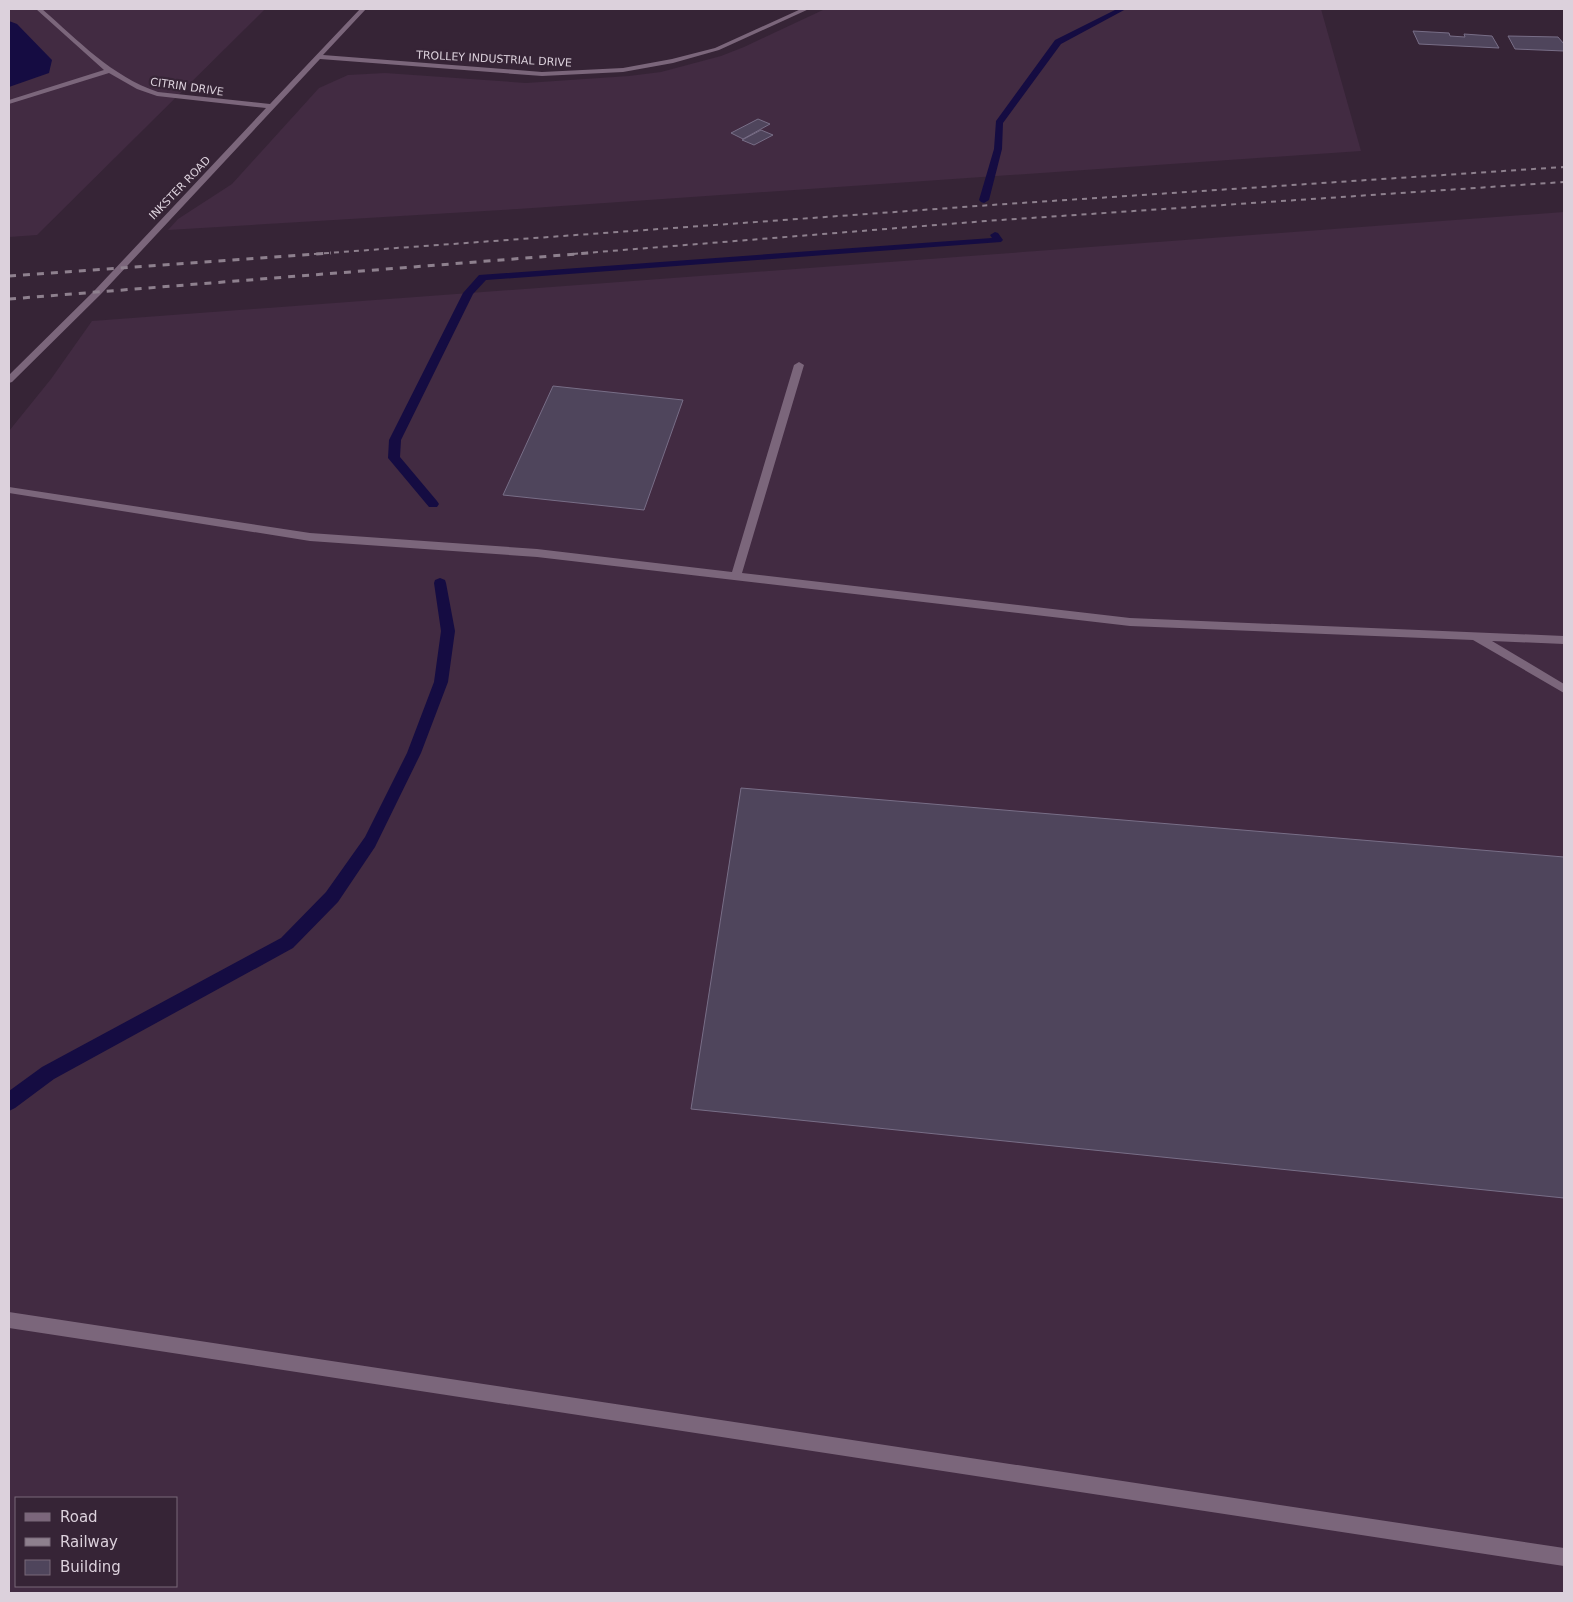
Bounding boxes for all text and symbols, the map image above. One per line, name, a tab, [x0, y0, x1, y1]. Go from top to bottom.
street label: TROLLEY INDUSTRIAL DRIVE	[415, 48, 572, 70]
street label: CITRIN DRIVE	[149, 75, 225, 99]
street label: INKSTER ROAD	[147, 154, 213, 222]
legend	[15, 1497, 178, 1587]
text: Road	[60, 1508, 98, 1526]
text: Railway	[60, 1533, 118, 1551]
text: Building	[60, 1558, 121, 1576]

